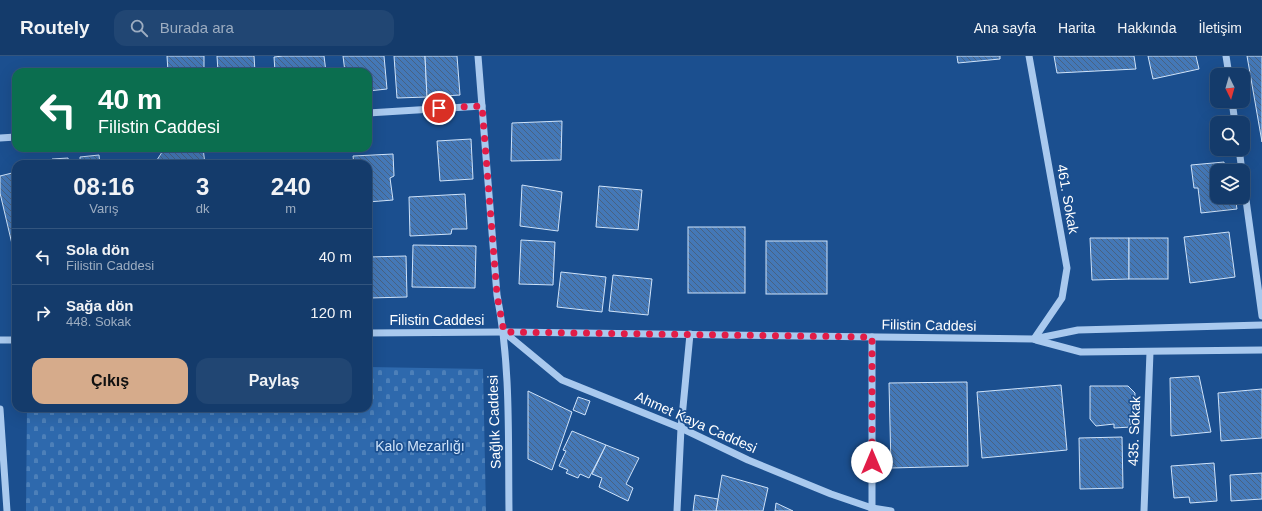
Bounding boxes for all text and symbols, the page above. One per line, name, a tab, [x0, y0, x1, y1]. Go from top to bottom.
search box	[114, 10, 394, 46]
text: Routely	[20, 17, 90, 38]
icon: search	[128, 17, 150, 39]
text: Burada ara	[160, 19, 234, 36]
text: Ana sayfa	[974, 20, 1036, 36]
text: Harita	[1058, 20, 1095, 36]
text: Hakkında	[1117, 20, 1176, 36]
text: İletişim	[1198, 20, 1242, 36]
north arrow	[1210, 68, 1250, 108]
map controls	[1210, 68, 1250, 204]
icon: left	[32, 84, 84, 136]
text: 40 m	[98, 84, 162, 115]
pin	[422, 91, 456, 125]
icon: arrive	[428, 97, 450, 119]
button: search	[1210, 116, 1250, 156]
text: Filistin Caddesi	[98, 117, 220, 137]
street label: 461. Sokak	[1054, 163, 1082, 236]
button: layers	[1210, 164, 1250, 204]
text: 08:16	[73, 173, 135, 200]
text: 3	[196, 173, 209, 200]
text: 240	[271, 173, 311, 200]
text: Varış	[89, 201, 119, 216]
text: dk	[196, 201, 210, 216]
text: m	[285, 201, 296, 216]
text: Sola dön	[66, 241, 129, 258]
icon: left	[32, 246, 54, 268]
text: 40 m	[319, 248, 352, 265]
text: Filistin Caddesi	[66, 258, 154, 273]
text: Sağa dön	[66, 297, 134, 314]
icon: right	[32, 302, 54, 324]
text: 120 m	[310, 304, 352, 321]
street label: Filistin Caddesi	[390, 312, 484, 328]
text: 448. Sokak	[66, 314, 131, 329]
street label: Filistin Caddesi	[881, 316, 977, 334]
button: Çıkış	[32, 358, 188, 404]
button: Paylaş	[196, 358, 352, 404]
street label: Sağlık Caddesi	[484, 375, 504, 469]
street label: Ahmet Kaya Caddesi	[633, 388, 759, 456]
street label: 435. Sokak	[1125, 395, 1143, 466]
park label: Kalo Mezarlığı	[375, 438, 465, 454]
position arrow	[851, 441, 893, 483]

